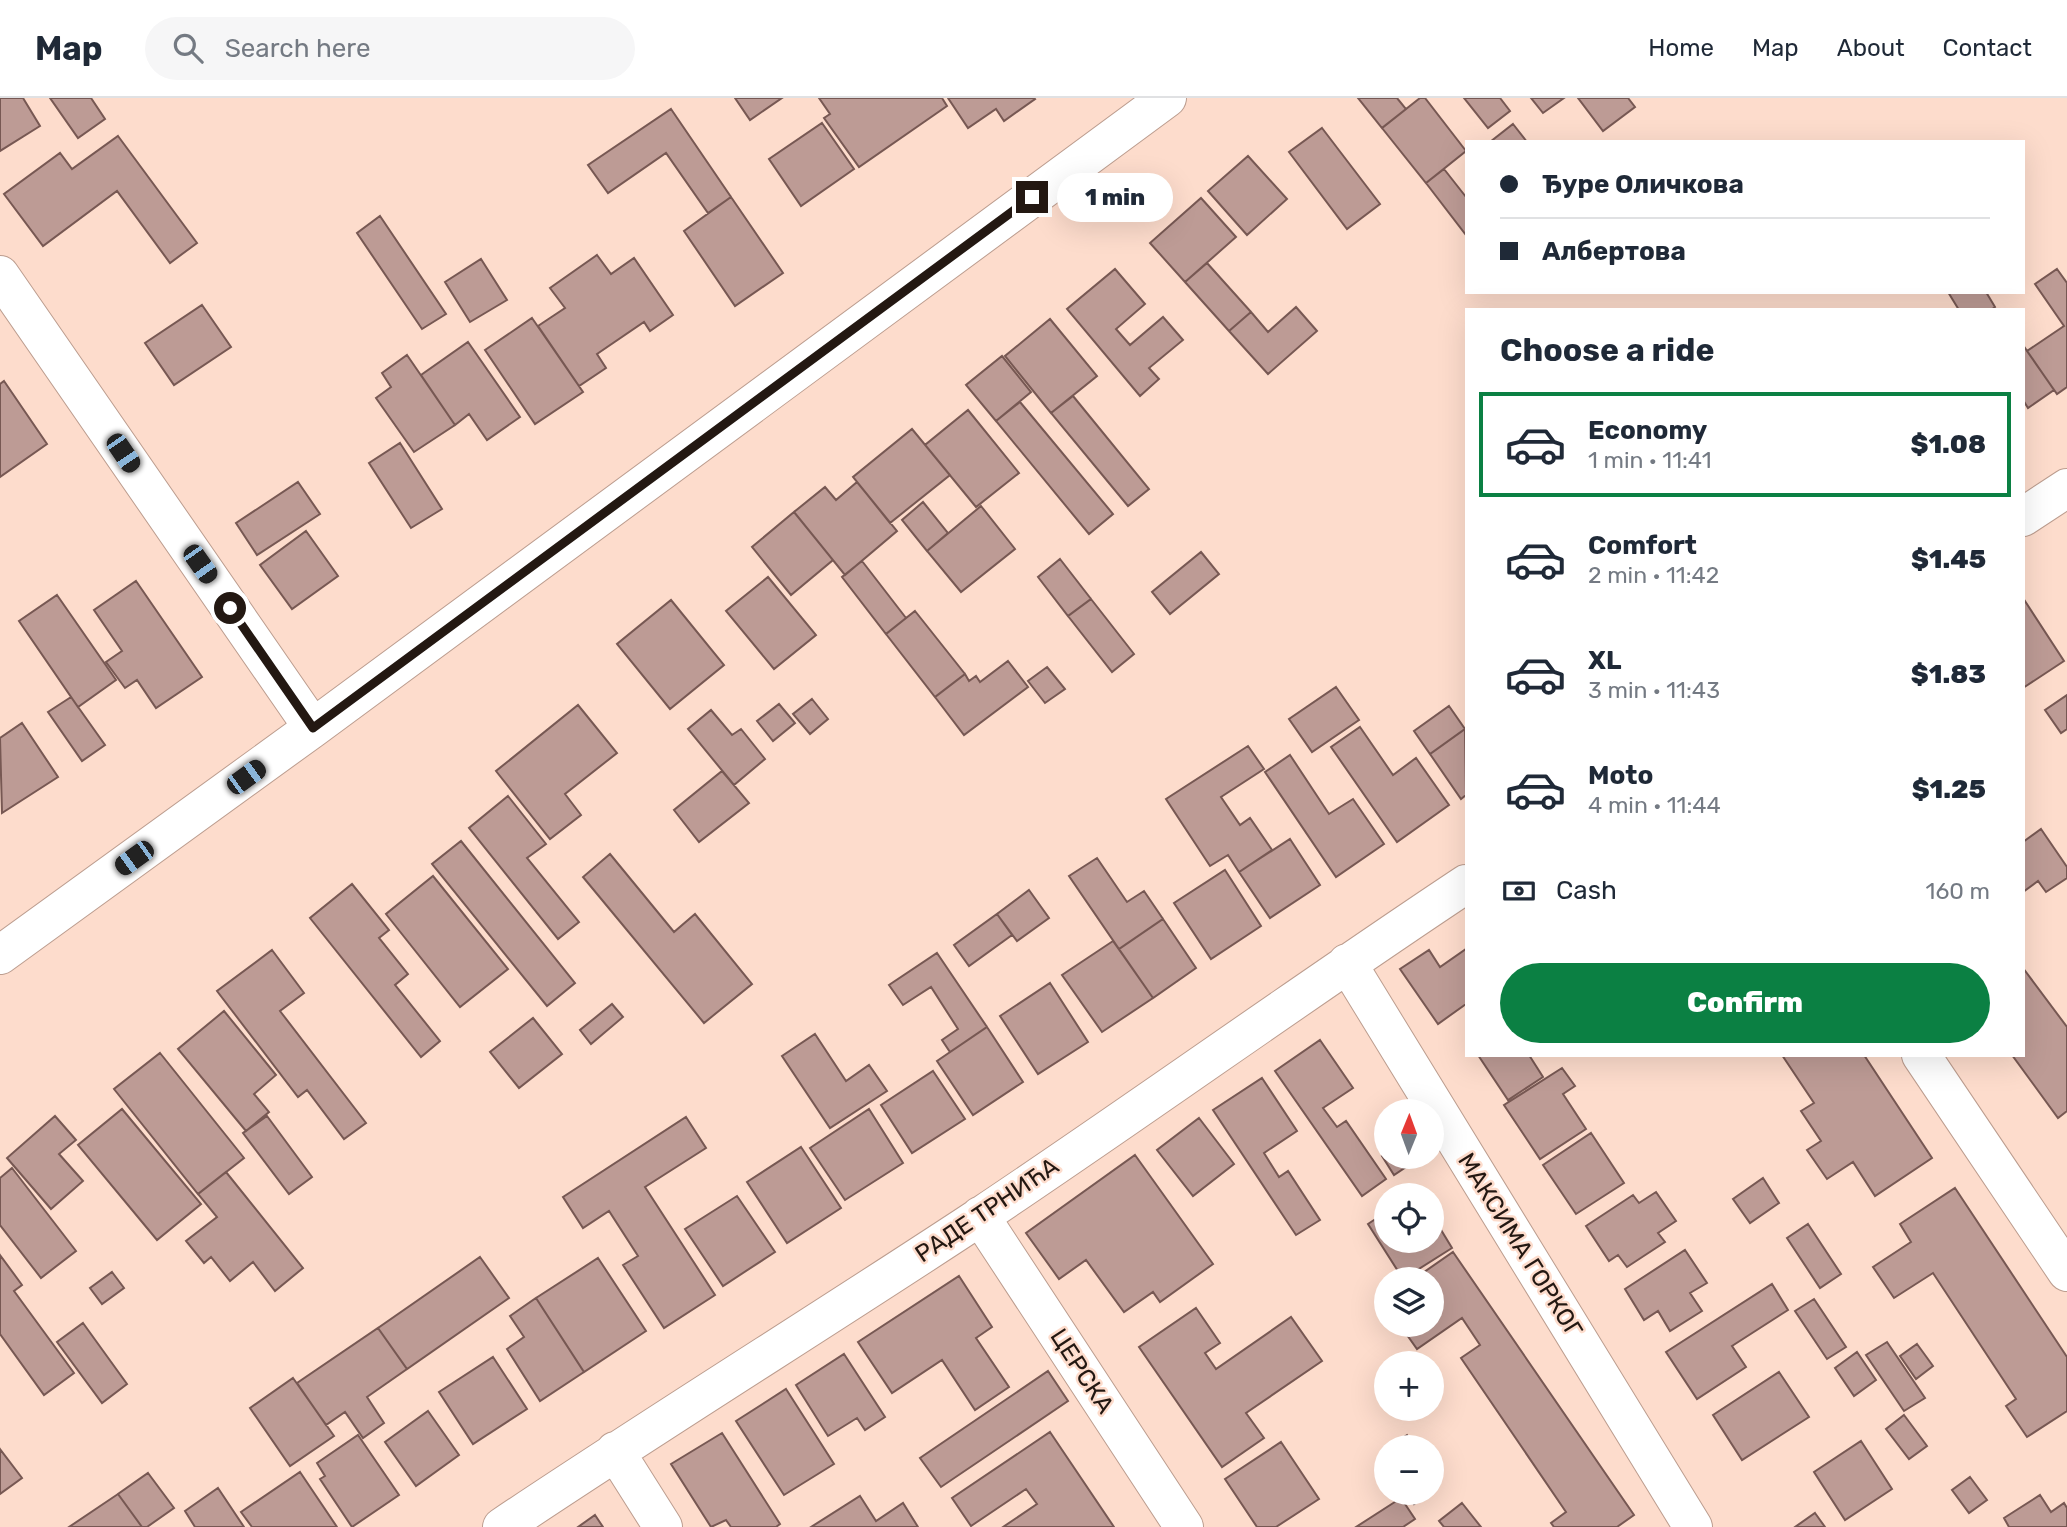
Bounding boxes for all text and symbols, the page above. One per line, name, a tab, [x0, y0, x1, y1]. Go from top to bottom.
search box	[145, 17, 635, 80]
text: Map	[35, 29, 103, 68]
icon: search	[169, 29, 207, 67]
text: Search here	[225, 33, 370, 64]
text: Home	[1648, 34, 1714, 62]
text: Map	[1752, 34, 1799, 62]
text: About	[1837, 34, 1905, 62]
text: Contact	[1943, 34, 2032, 62]
text: Ђуре Оличкова	[1542, 169, 1744, 200]
callout: 1 min	[1056, 172, 1172, 222]
route end	[1016, 181, 1048, 213]
text: 1 min	[1085, 183, 1145, 211]
text: Албертова	[1542, 236, 1686, 267]
text: Choose a ride	[1500, 331, 1714, 369]
icon: car	[1504, 413, 1567, 476]
text: Economy	[1588, 415, 1707, 446]
text: $1.08	[1911, 429, 1986, 460]
car	[103, 430, 144, 476]
text: 1 min · 11:41	[1588, 446, 1712, 474]
icon: car	[1504, 528, 1567, 591]
text: Comfort	[1588, 530, 1697, 561]
car	[180, 541, 221, 587]
text: $1.45	[1911, 544, 1986, 575]
text: 2 min · 11:42	[1588, 561, 1719, 589]
route start	[214, 592, 246, 624]
icon: car	[1504, 643, 1567, 706]
text: XL	[1588, 645, 1621, 676]
text: $1.83	[1911, 659, 1986, 690]
text: 3 min · 11:43	[1588, 676, 1720, 704]
car	[223, 756, 270, 798]
icon: car	[1504, 758, 1567, 821]
text: Moto	[1588, 760, 1653, 791]
text: $1.25	[1912, 774, 1986, 805]
text: 4 min · 11:44	[1588, 791, 1721, 819]
car	[111, 837, 158, 879]
icon: cash	[1500, 872, 1538, 910]
text: Cash	[1556, 875, 1617, 906]
text: 160 m	[1926, 877, 1990, 905]
button: Confirm	[1500, 963, 1990, 1043]
north arrow	[1374, 1099, 1444, 1169]
map controls	[1374, 1099, 1444, 1505]
street label: МАКСИМА ГОРКОГ	[1452, 1148, 1588, 1343]
street label: РАДЕ ТРНИЋА	[910, 1152, 1064, 1268]
button: locate	[1374, 1183, 1444, 1253]
button: layers	[1374, 1267, 1444, 1337]
street label: ЦЕРСКА	[1044, 1324, 1120, 1418]
button: +	[1374, 1351, 1444, 1421]
button: −	[1374, 1435, 1444, 1505]

